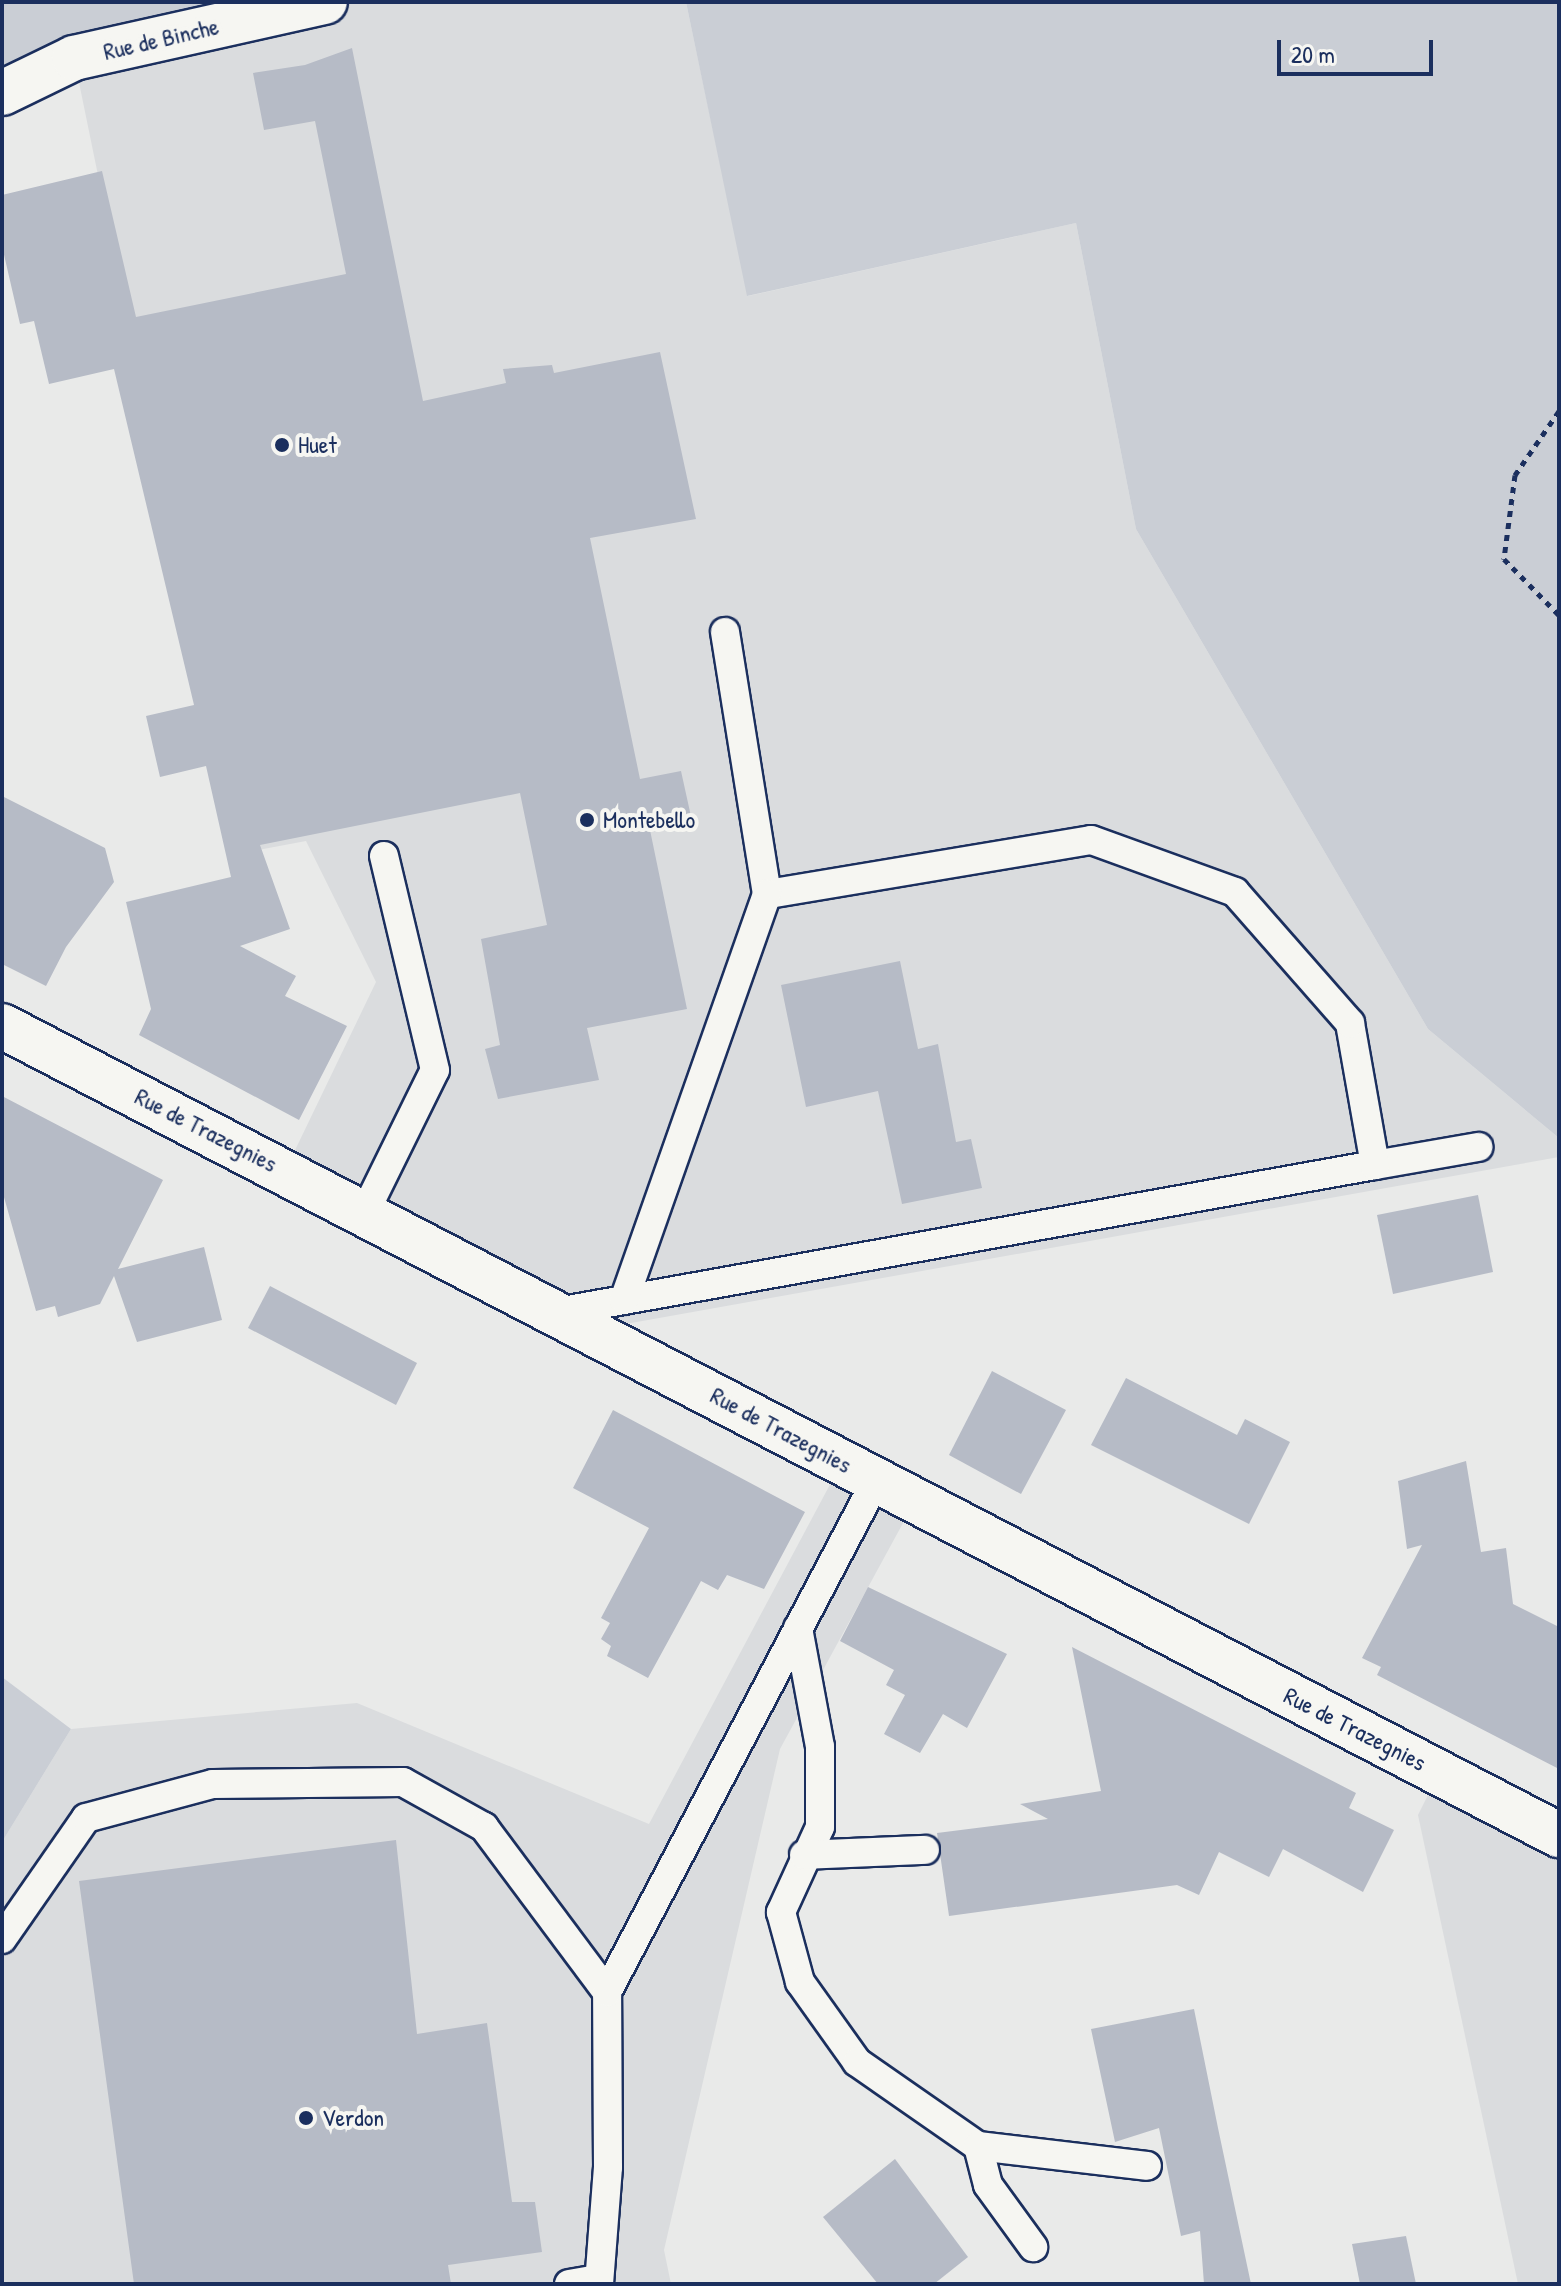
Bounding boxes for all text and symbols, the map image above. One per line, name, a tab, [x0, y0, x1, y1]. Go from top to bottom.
street label: Rue de Binche	[101, 12, 221, 66]
scale bar	[1281, 24, 1437, 74]
text: 20 m	[1291, 38, 1335, 70]
place label: Huet	[298, 431, 337, 459]
marker: Huet	[273, 436, 291, 454]
place label: Montebello	[603, 806, 695, 834]
marker: Montebello	[578, 811, 596, 829]
street label: Rue de Trazegnies	[130, 1082, 282, 1178]
street label: Rue de Trazegnies	[706, 1381, 856, 1479]
street label: Rue de Trazegnies	[1279, 1681, 1431, 1777]
place label: Verdon	[322, 2104, 384, 2132]
marker: Verdon	[297, 2109, 315, 2127]

